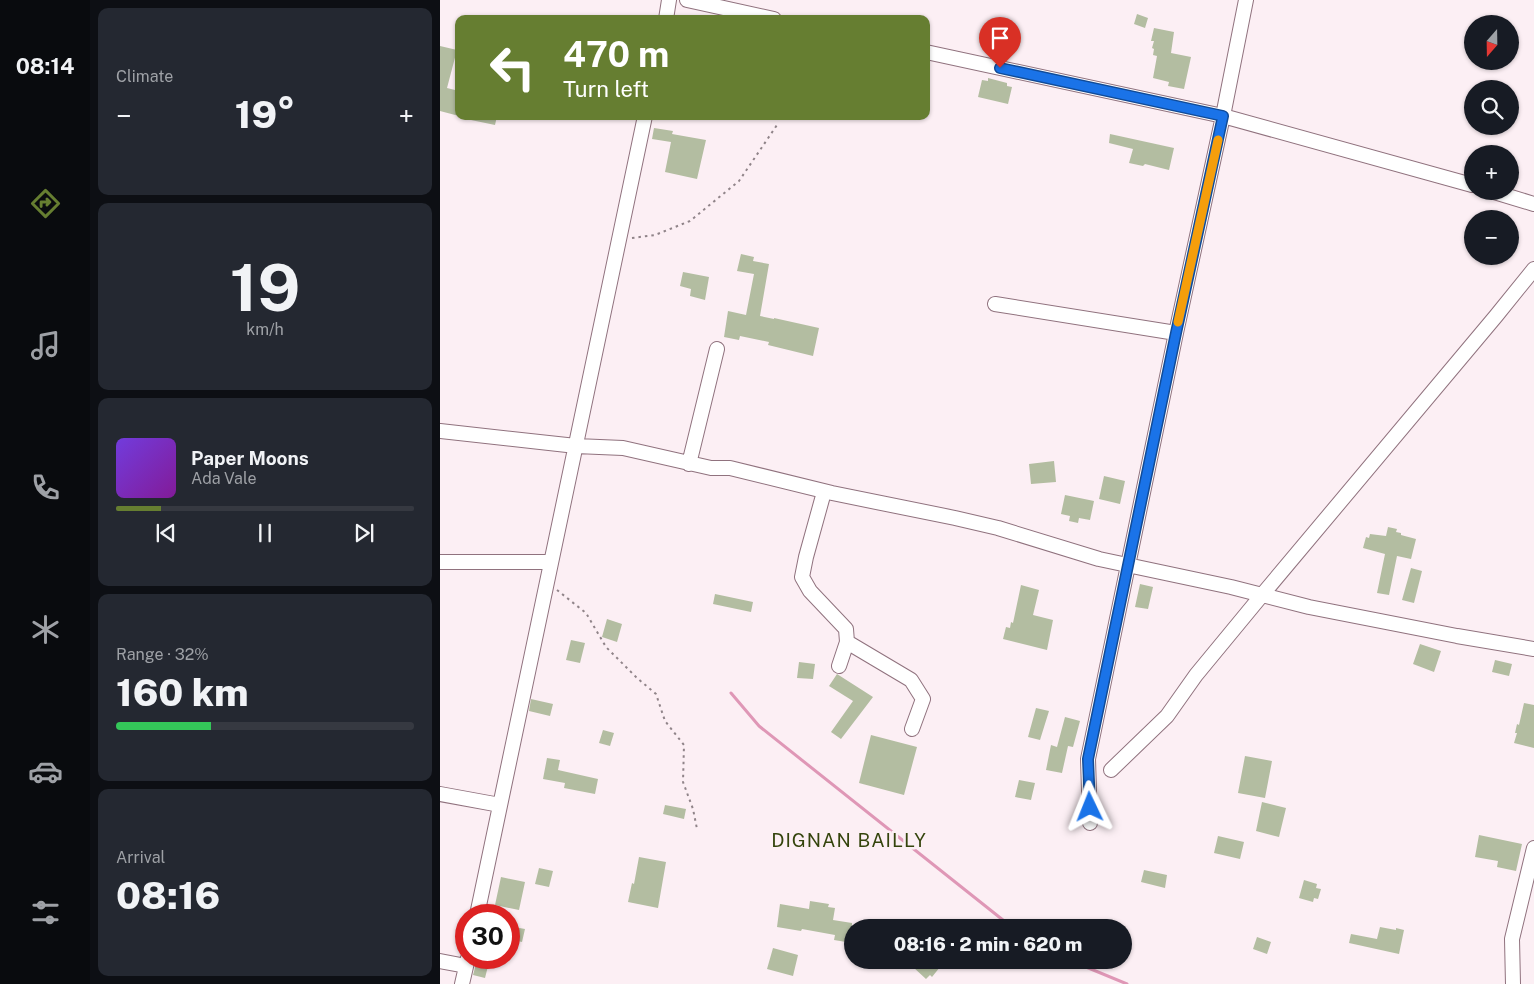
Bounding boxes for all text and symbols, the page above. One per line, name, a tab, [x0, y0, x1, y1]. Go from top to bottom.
north arrow	[1464, 15, 1519, 70]
map controls	[1464, 15, 1519, 265]
pin	[979, 17, 1021, 68]
icon: arrive	[986, 24, 1014, 52]
text: 470 m	[563, 34, 669, 75]
icon: left	[480, 35, 545, 100]
text: 08:14	[16, 53, 74, 79]
text: Climate	[116, 67, 173, 86]
text: Turn left	[563, 76, 649, 102]
button: search	[1464, 80, 1519, 135]
text: 19°	[235, 92, 295, 137]
text: −	[116, 99, 132, 132]
text: +	[398, 99, 414, 132]
button: +	[1464, 145, 1519, 200]
icon: directions	[28, 186, 63, 221]
button: −	[1464, 210, 1519, 265]
text: 19	[230, 249, 300, 326]
text: km/h	[246, 320, 284, 339]
icon: music	[28, 328, 63, 363]
text: Paper Moons	[191, 447, 309, 469]
text: Ada Vale	[191, 469, 256, 488]
icon: phone	[28, 470, 63, 505]
icon: previous	[152, 519, 180, 547]
icon: pause	[251, 519, 279, 547]
icon: next	[350, 519, 378, 547]
icon: climate	[28, 612, 63, 647]
text: Range · 32%	[116, 645, 209, 664]
text: 160 km	[116, 670, 249, 715]
icon: car	[28, 754, 63, 789]
position arrow	[1063, 780, 1115, 832]
district label: DIGNAN BAILLY	[771, 829, 927, 851]
text: Arrival	[116, 848, 165, 867]
text: 08:16	[116, 873, 220, 918]
icon: filters	[28, 895, 63, 930]
speed limit sign: 30	[455, 904, 520, 969]
text: 08:16 · 2 min · 620 m	[894, 933, 1082, 955]

